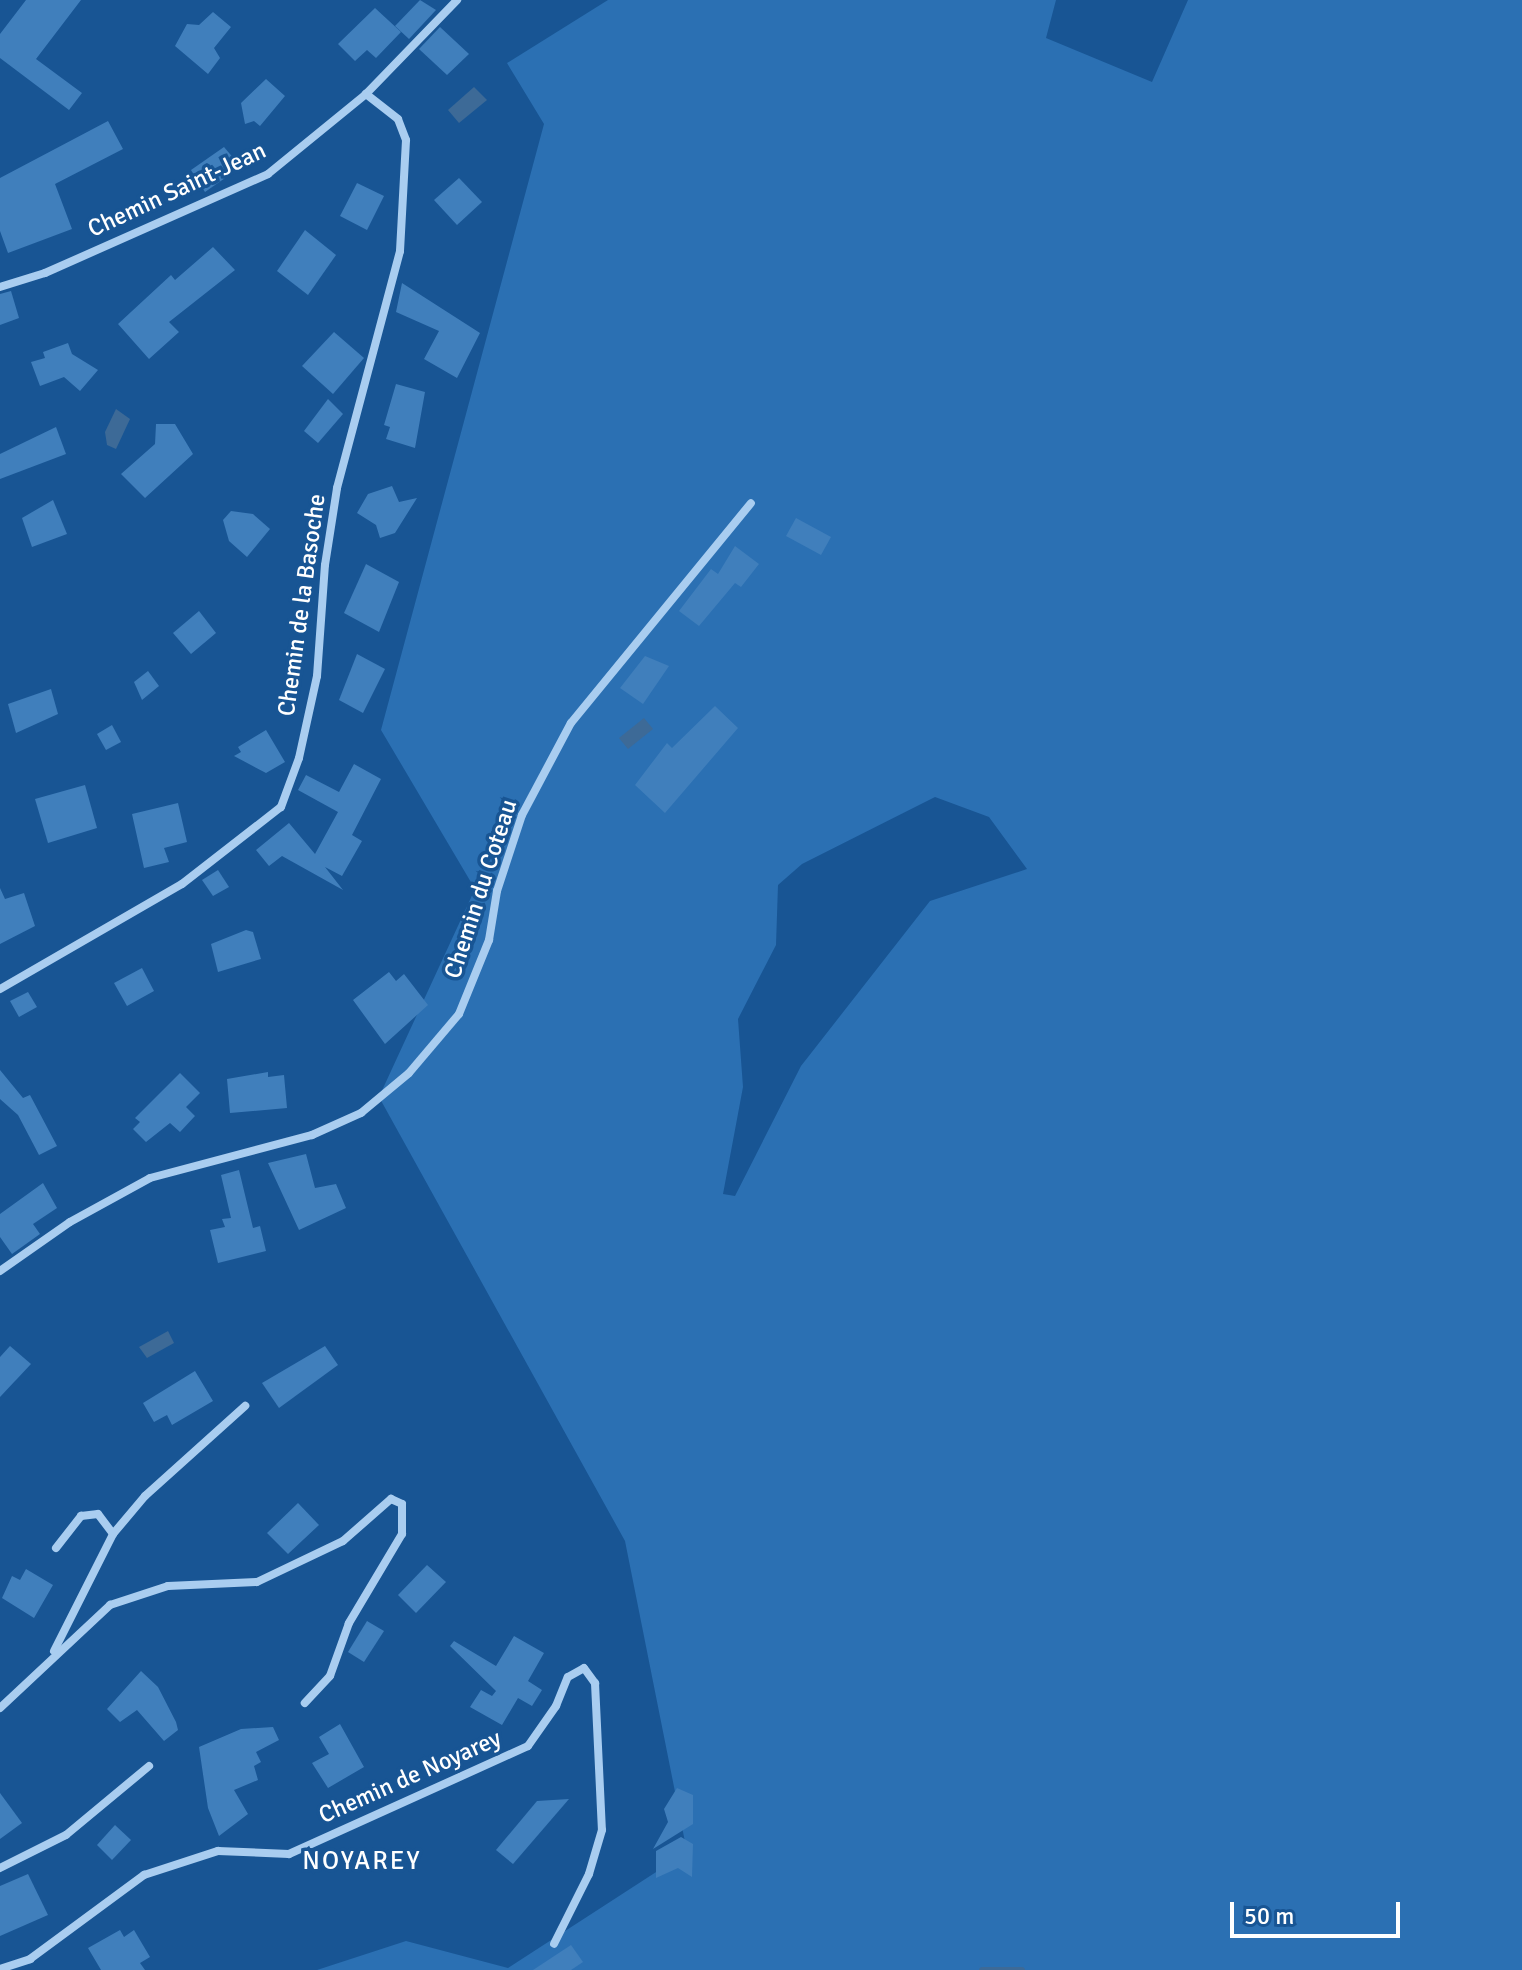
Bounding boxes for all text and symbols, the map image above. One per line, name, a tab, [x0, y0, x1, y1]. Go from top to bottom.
street label: Chemin Saint-Jean	[83, 136, 271, 244]
street label: Chemin de la Basoche	[272, 492, 332, 718]
street label: Chemin du Coteau	[438, 796, 524, 982]
street label: Chemin de Noyarey	[314, 1724, 506, 1830]
district label: NOYAREY	[302, 1846, 422, 1878]
scale bar	[1234, 1886, 1404, 1936]
text: 50 m	[1244, 1901, 1294, 1931]

